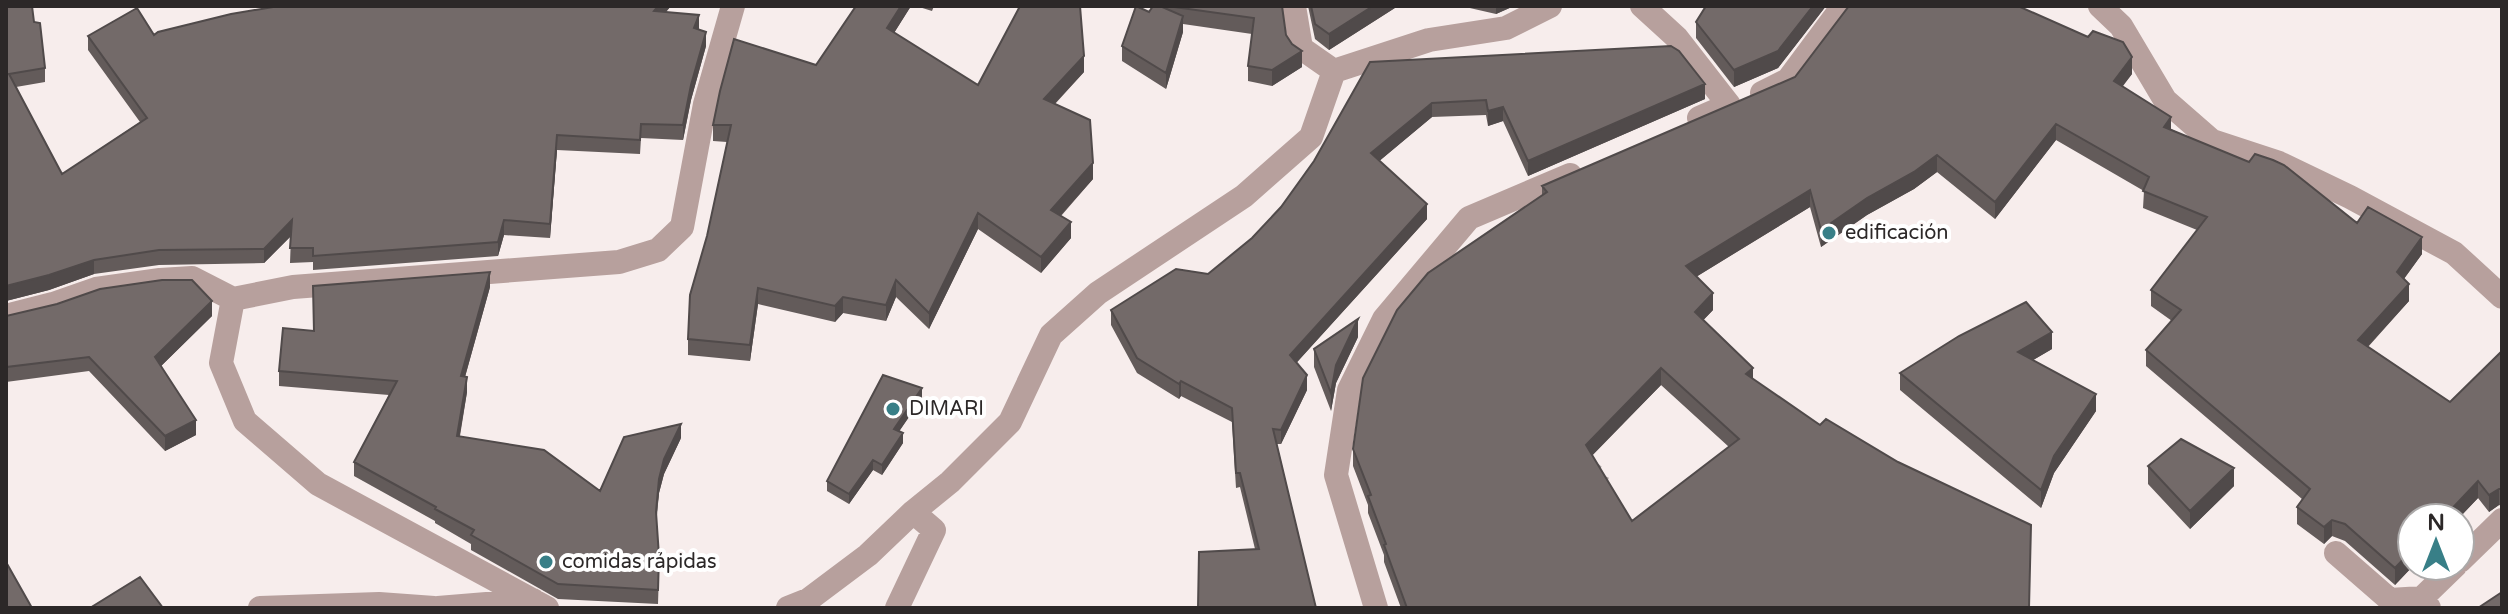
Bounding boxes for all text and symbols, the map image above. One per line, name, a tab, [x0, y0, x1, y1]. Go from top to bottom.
place label: edificación	[1845, 221, 1949, 245]
marker: edificación	[1820, 224, 1838, 242]
place label: DIMARI	[909, 397, 984, 421]
marker: DIMARI	[884, 400, 902, 418]
north arrow	[2396, 502, 2476, 582]
text: N	[2427, 510, 2445, 536]
place label: comidas rápidas	[562, 550, 717, 574]
marker: comidas rápidas	[537, 553, 555, 571]

